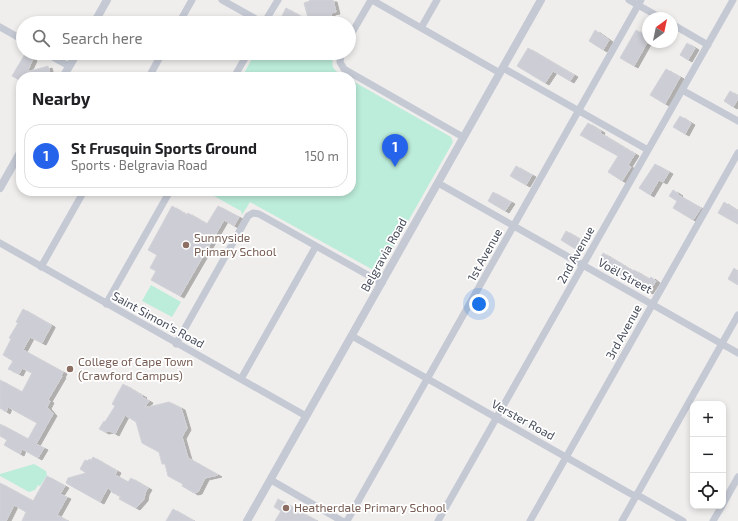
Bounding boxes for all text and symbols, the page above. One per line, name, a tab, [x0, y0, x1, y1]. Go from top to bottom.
north arrow	[642, 12, 678, 48]
search box	[16, 16, 356, 60]
icon: search	[30, 27, 52, 49]
text: Search here	[62, 29, 143, 47]
text: Nearby	[32, 88, 90, 108]
pin: 1	[382, 134, 408, 167]
text: St Frusquin Sports Ground	[71, 139, 257, 157]
text: 1	[43, 148, 49, 164]
text: 150 m	[305, 148, 339, 164]
text: Sports · Belgravia Road	[71, 157, 207, 173]
street label: Belgravia Road	[357, 215, 409, 294]
street label: 2nd Avenue	[554, 223, 597, 286]
street label: 1st Avenue	[464, 226, 504, 283]
place label: Sunnyside Primary School	[194, 230, 277, 258]
marker: Sunnyside Primary School	[181, 240, 191, 250]
street label: Voël Street	[596, 255, 655, 296]
street label: Saint Simon's Road	[110, 288, 207, 350]
your location	[469, 294, 489, 314]
street label: 3rd Avenue	[602, 302, 644, 362]
place label: College of Cape Town (Crawford Campus)	[78, 354, 193, 382]
marker: College of Cape Town (Crawford Campus)	[65, 364, 75, 374]
street label: Verster Road	[489, 396, 558, 442]
map controls	[690, 401, 726, 509]
button: +	[690, 401, 726, 437]
button: −	[690, 437, 726, 473]
button: locate	[690, 473, 726, 509]
place label: Heatherdale Primary School	[294, 500, 447, 514]
marker: Heatherdale Primary School	[281, 503, 291, 513]

